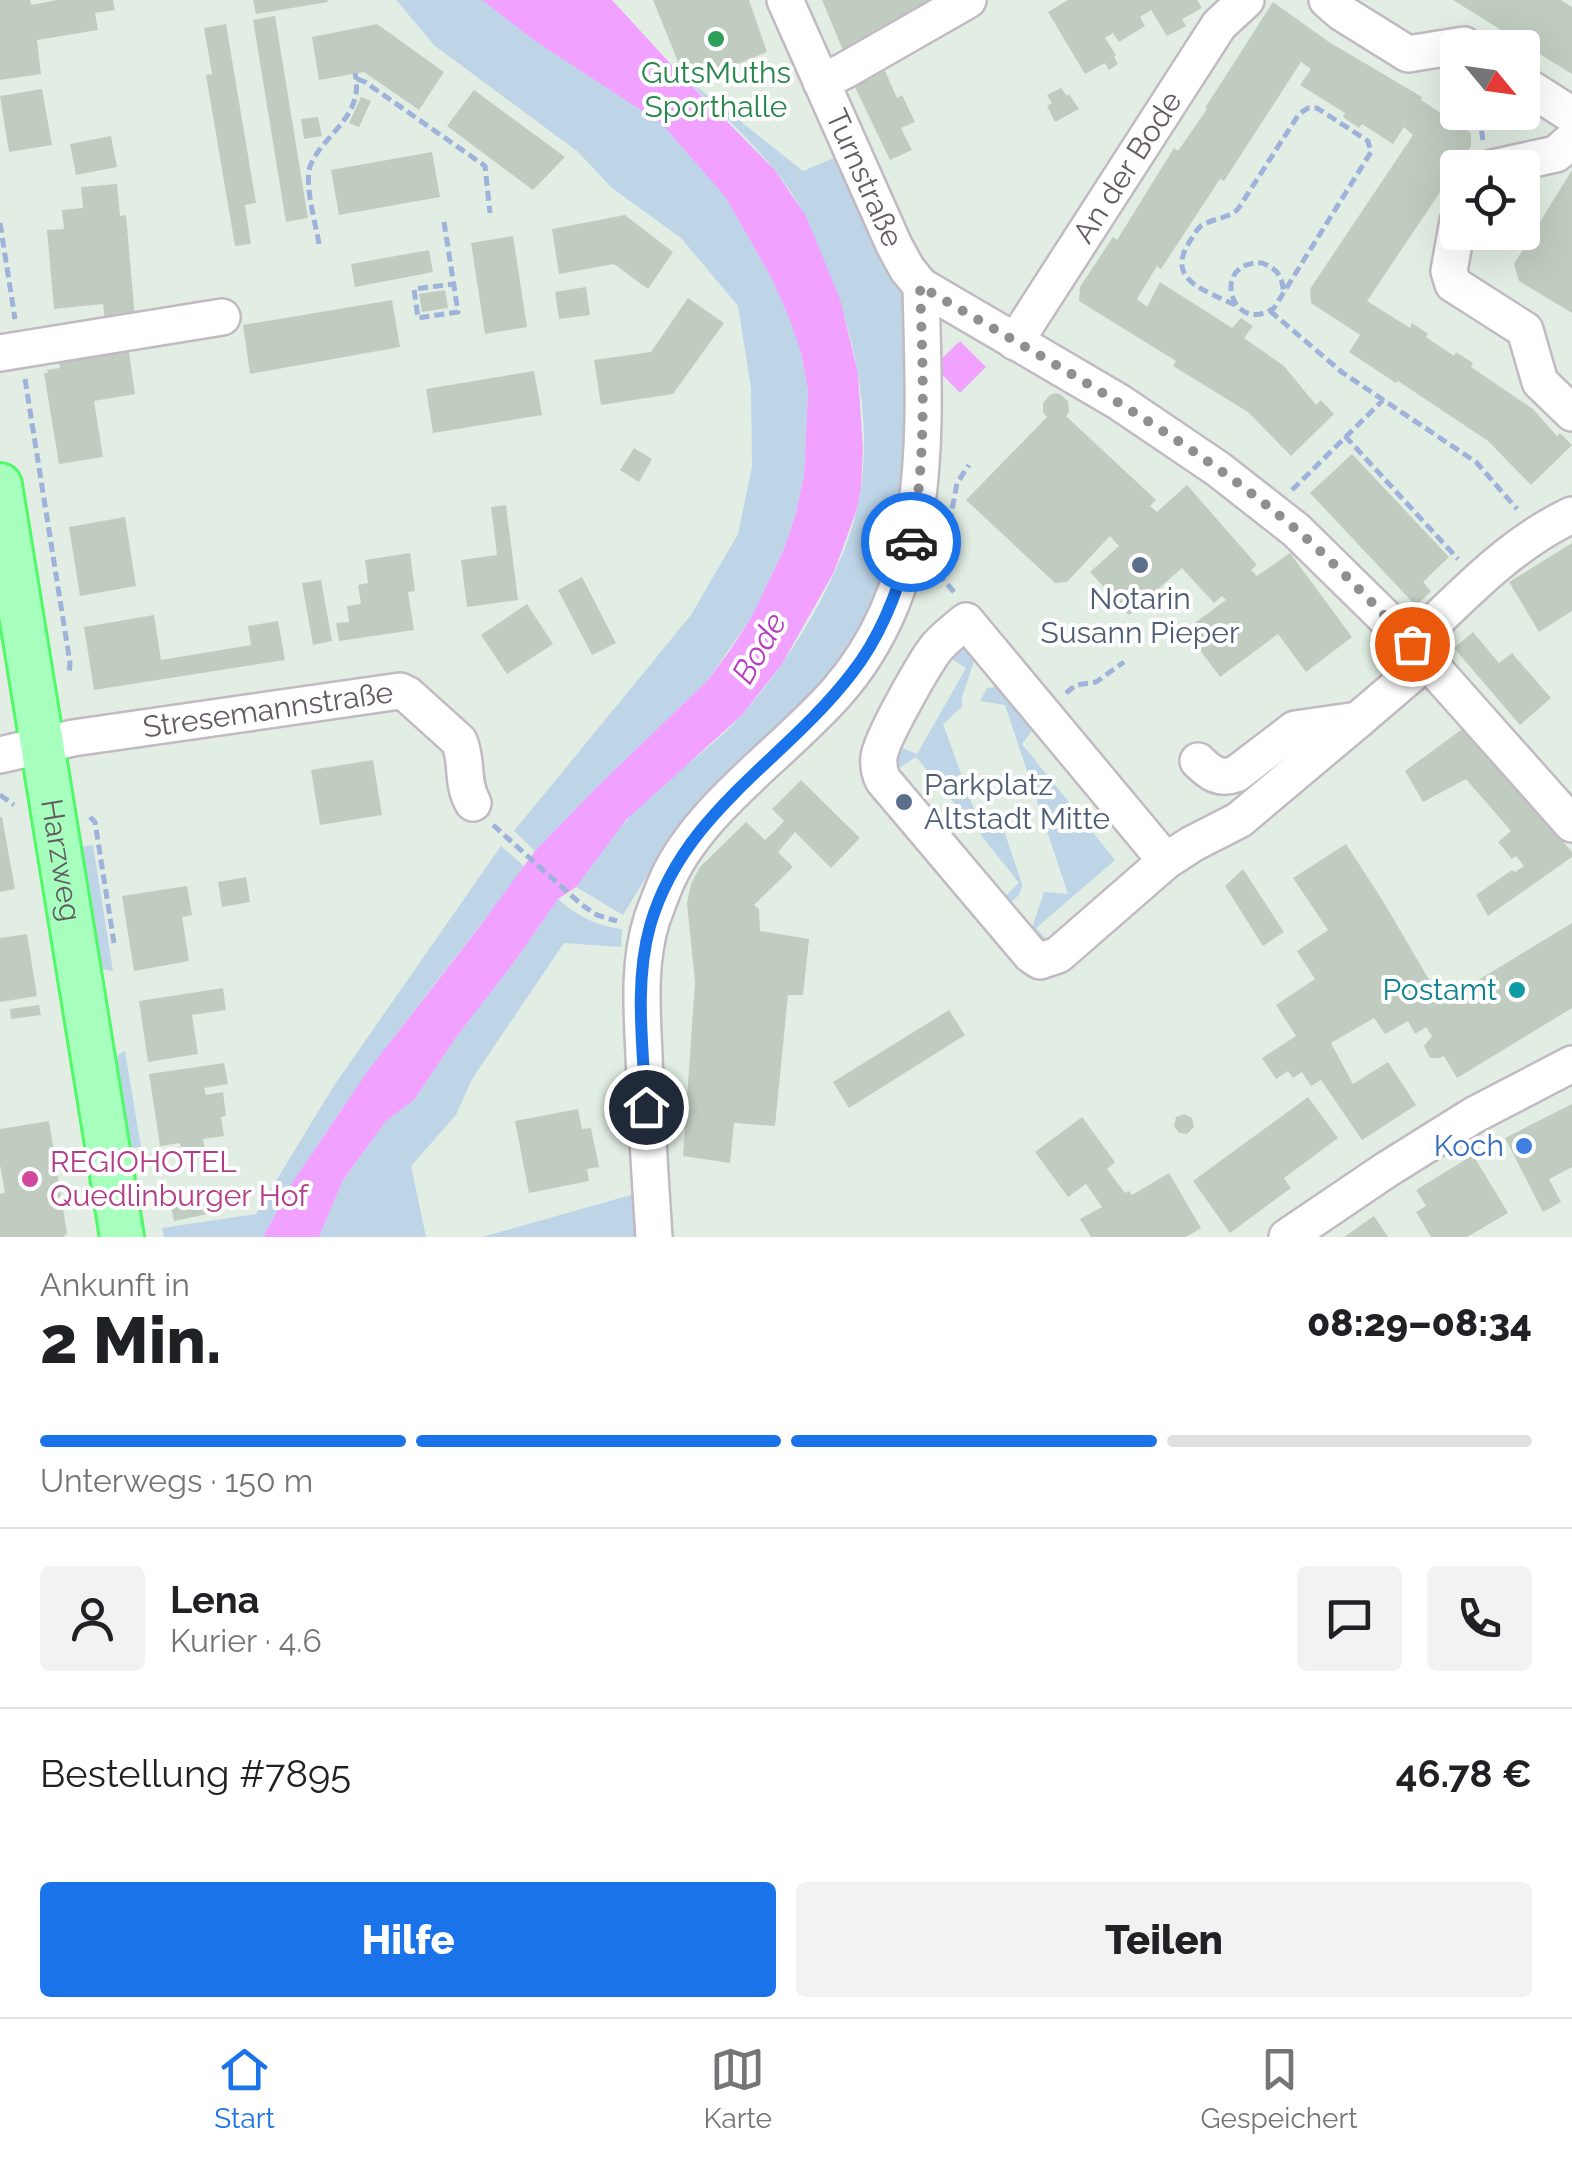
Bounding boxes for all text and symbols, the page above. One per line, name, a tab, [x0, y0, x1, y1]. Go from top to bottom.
marker: GutsMuths Sporthalle	[705, 28, 727, 50]
north arrow	[1440, 30, 1540, 130]
map controls	[1440, 30, 1540, 250]
place label: GutsMuths Sporthalle	[641, 55, 791, 124]
street label: An der Bode	[1066, 84, 1189, 249]
street label: Turnstraße	[819, 104, 911, 252]
button: locate	[1440, 150, 1540, 250]
courier	[861, 492, 961, 592]
icon: car	[884, 515, 939, 570]
marker: Notarin Susann Pieper	[1129, 554, 1151, 576]
place label: Notarin Susann Pieper	[1041, 581, 1240, 650]
pin	[1370, 602, 1455, 687]
water label: Bode	[724, 606, 793, 690]
icon: bag	[1385, 617, 1440, 672]
street label: Stresemannstraße	[141, 674, 395, 745]
place label: Parkplatz Altstadt Mitte	[924, 767, 1110, 836]
marker: Parkplatz Altstadt Mitte	[893, 791, 915, 813]
street label: Harzweg	[34, 796, 89, 924]
place label: Postamt	[1382, 972, 1497, 1007]
marker: Postamt	[1506, 979, 1528, 1001]
pin	[604, 1065, 689, 1150]
icon: home	[619, 1080, 674, 1135]
place label: Koch	[1434, 1128, 1504, 1163]
marker: Koch	[1513, 1135, 1535, 1157]
place label: REGIOHOTEL Quedlinburger Hof	[50, 1144, 309, 1213]
marker: REGIOHOTEL Quedlinburger Hof	[19, 1168, 41, 1190]
text: Ankunft in	[40, 1266, 190, 1303]
text: 08:29–08:34	[1307, 1300, 1532, 1345]
text: 2 Min.	[40, 1302, 222, 1378]
text: Unterwegs · 150 m	[40, 1462, 313, 1499]
button: person	[40, 1566, 145, 1671]
button: chat	[1297, 1566, 1402, 1671]
button: phone	[1427, 1566, 1532, 1671]
text: Lena	[170, 1577, 260, 1622]
text: Kurier · 4.6	[170, 1622, 322, 1659]
text: Bestellung #7895	[40, 1751, 351, 1796]
text: 46.78 €	[1396, 1751, 1532, 1796]
button: Hilfe	[40, 1882, 776, 1997]
button: Teilen	[796, 1882, 1532, 1997]
tab: Start	[214, 2042, 275, 2135]
tab: Karte	[703, 2042, 772, 2135]
tab: Gespeichert	[1201, 2042, 1358, 2135]

